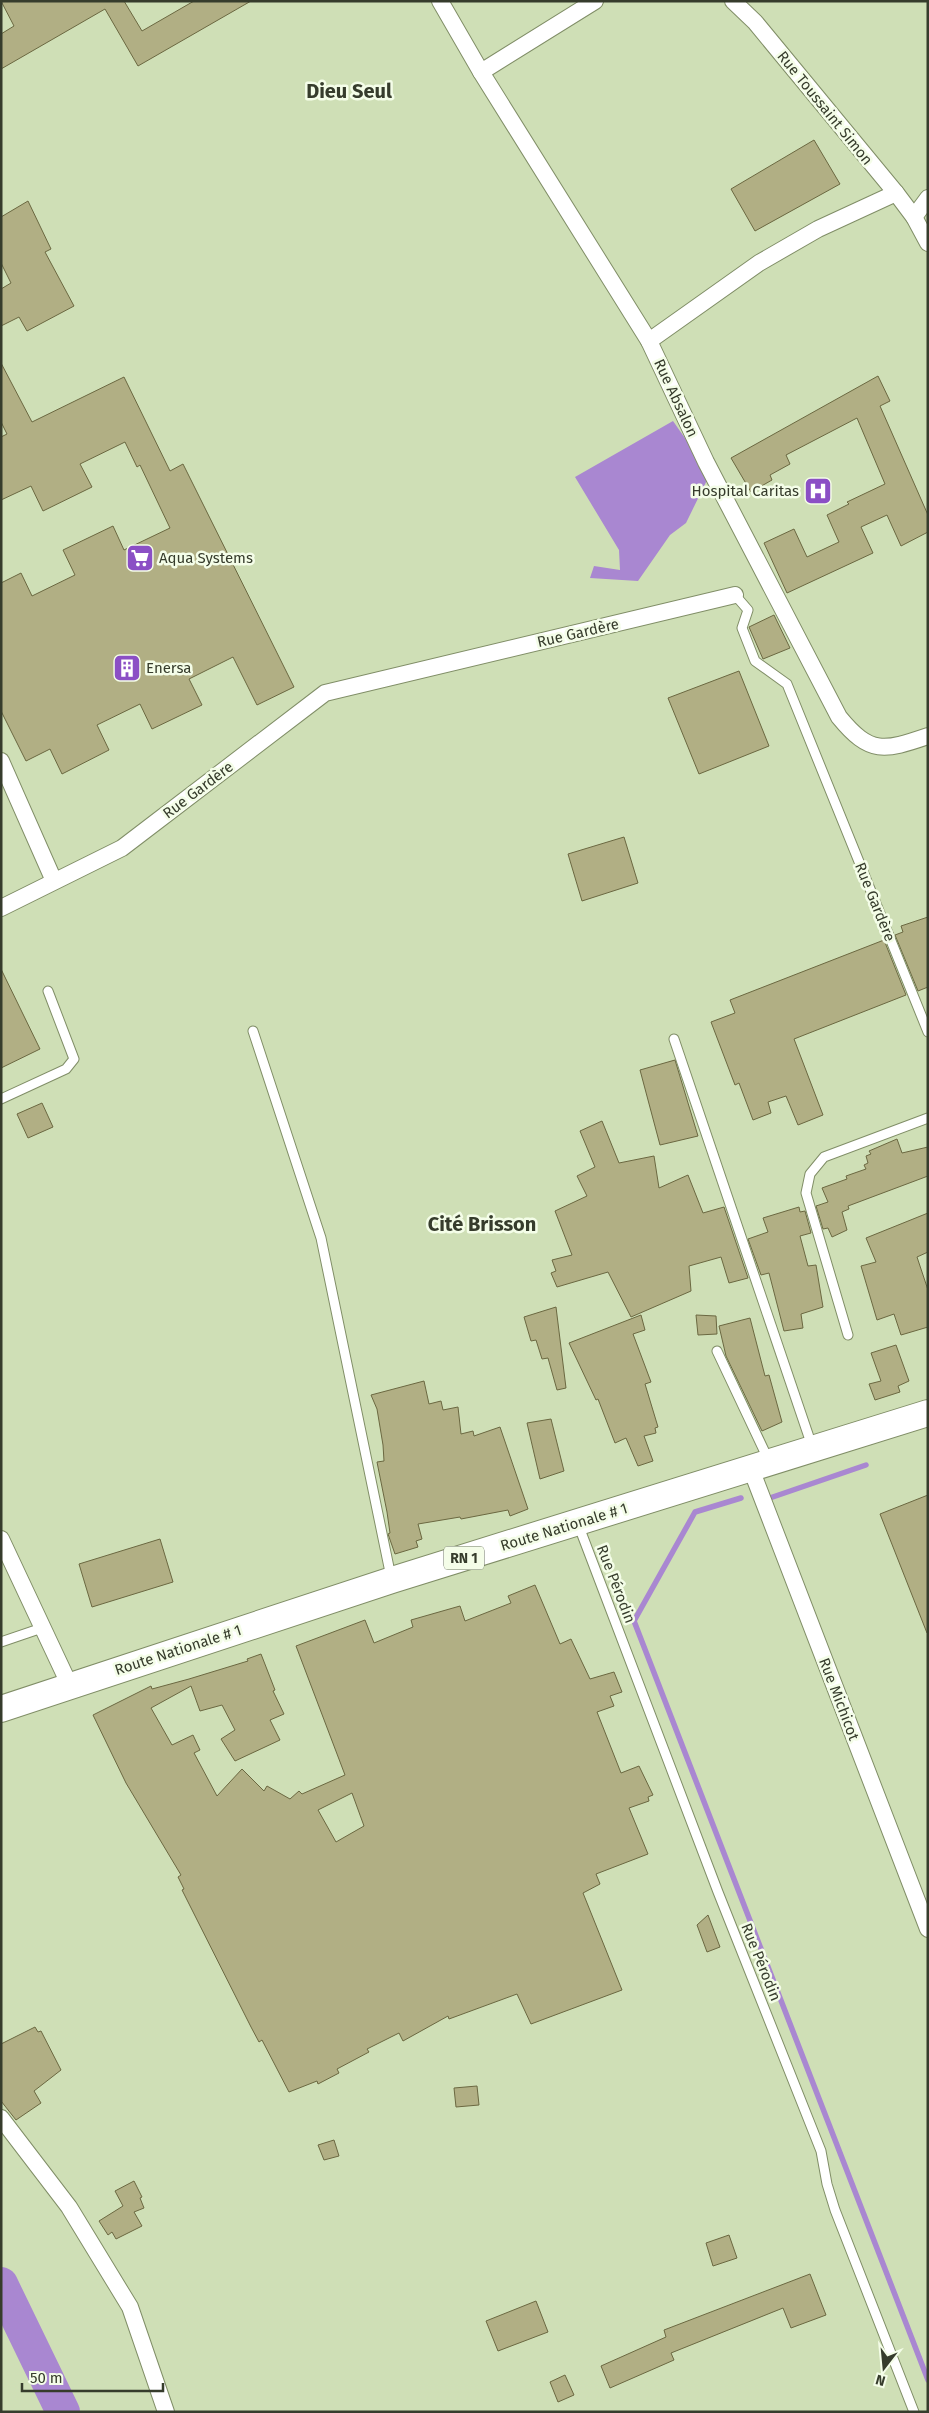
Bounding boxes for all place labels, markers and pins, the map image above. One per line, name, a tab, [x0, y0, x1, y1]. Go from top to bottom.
hospital icon: Hospital Caritas	[803, 476, 833, 506]
place label: Hospital Caritas	[691, 482, 799, 500]
supermarket icon: Aqua Systems	[125, 543, 155, 573]
place label: Aqua Systems	[159, 549, 253, 567]
building icon: Enersa	[112, 653, 142, 683]
place label: Enersa	[146, 659, 191, 677]

